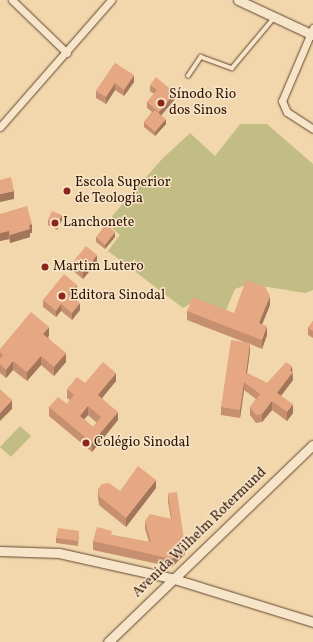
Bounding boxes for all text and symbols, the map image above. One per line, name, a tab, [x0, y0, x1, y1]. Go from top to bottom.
place label: Sínodo Rio dos Sinos	[169, 87, 236, 120]
marker: Sínodo Rio dos Sinos	[156, 98, 166, 108]
place label: Escola Superior de Teologia	[75, 175, 171, 208]
marker: Escola Superior de Teologia	[62, 186, 72, 196]
place label: Lanchonete	[63, 215, 134, 231]
marker: Lanchonete	[50, 218, 60, 228]
place label: Martim Lutero	[53, 259, 144, 275]
marker: Martim Lutero	[40, 262, 50, 272]
place label: Editora Sinodal	[70, 288, 165, 304]
marker: Editora Sinodal	[57, 291, 67, 301]
place label: Colégio Sinodal	[94, 435, 190, 451]
marker: Colégio Sinodal	[81, 438, 91, 448]
street label: Avenida Wilhelm Rotermund	[129, 464, 271, 602]

